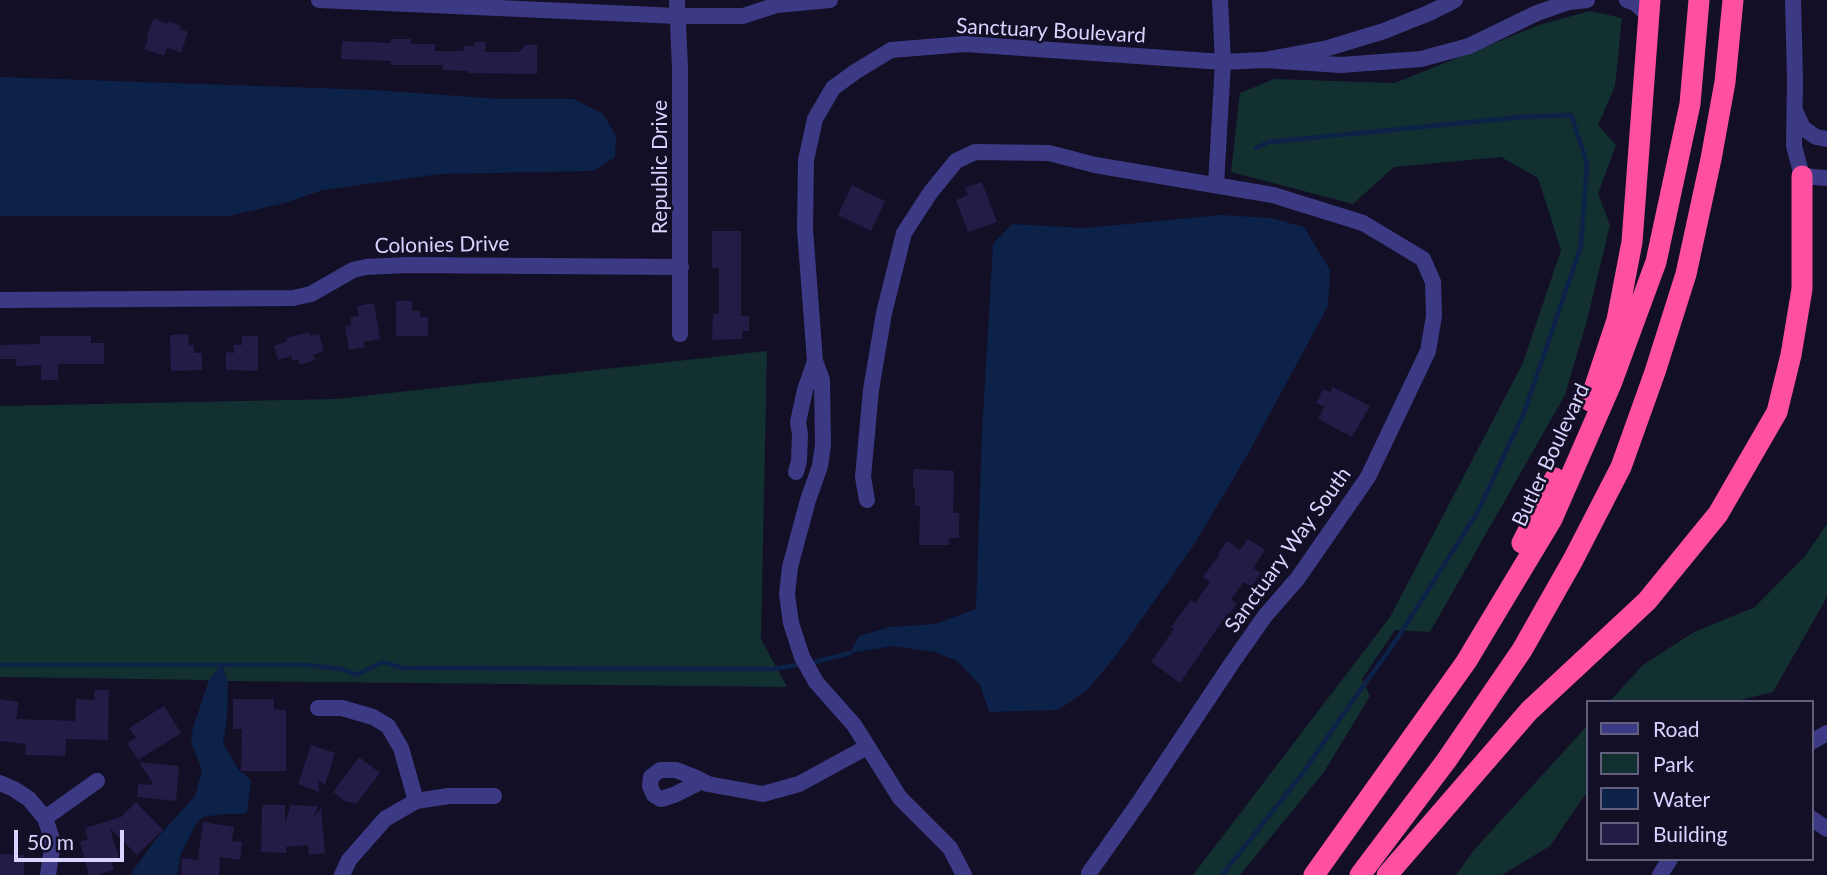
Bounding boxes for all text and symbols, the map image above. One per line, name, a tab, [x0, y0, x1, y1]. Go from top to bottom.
street label: Sanctuary Boulevard	[956, 13, 1146, 49]
street label: Republic Drive	[647, 100, 673, 234]
street label: Colonies Drive	[374, 231, 510, 259]
street label: Butler Boulevard	[1507, 380, 1595, 530]
street label: Sanctuary Way South	[1220, 462, 1356, 638]
legend	[1586, 700, 1813, 861]
text: Road	[1653, 716, 1700, 741]
text: Park	[1653, 751, 1694, 776]
text: Water	[1653, 786, 1710, 811]
scale bar	[18, 816, 128, 860]
text: Building	[1653, 821, 1728, 846]
text: 50 m	[27, 829, 74, 854]

